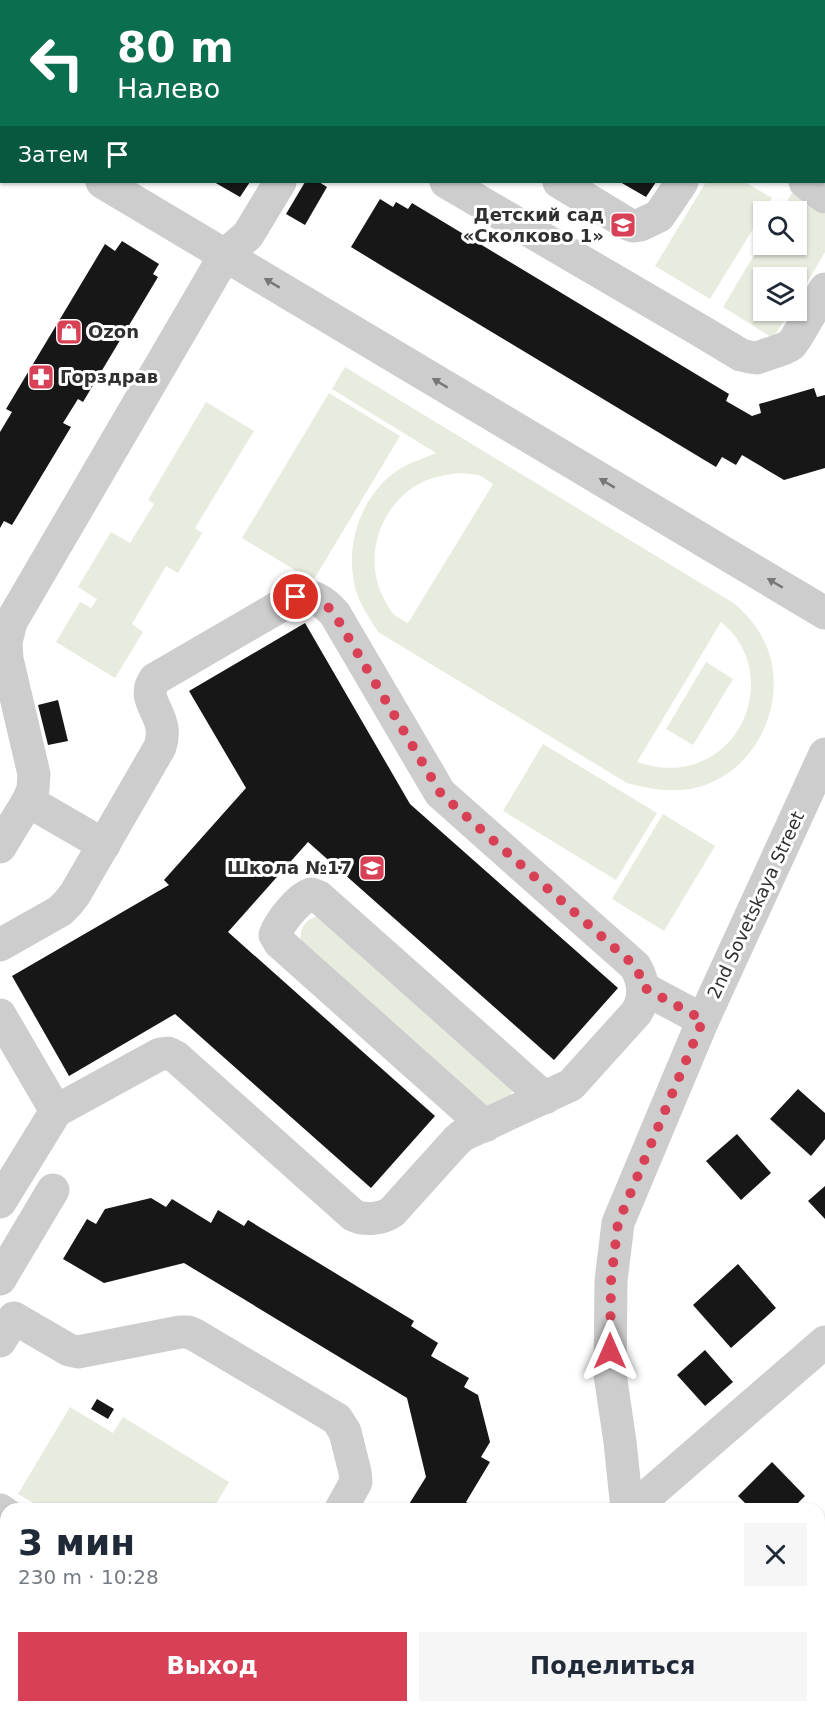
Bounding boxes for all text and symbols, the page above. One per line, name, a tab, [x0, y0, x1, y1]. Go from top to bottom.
text: 80 m	[117, 23, 234, 72]
icon: left	[18, 24, 96, 102]
text: Налево	[117, 73, 220, 104]
icon: arrive	[101, 138, 134, 171]
text: Затем	[18, 142, 89, 167]
map controls	[753, 201, 807, 321]
button: search	[753, 201, 807, 255]
place label: Детский сад «Сколково 1»	[463, 204, 604, 246]
school or university icon: Детский сад «Сколково 1»	[608, 210, 638, 240]
button: layers	[753, 267, 807, 321]
one-way arrow	[263, 278, 280, 288]
shop icon: Ozon	[54, 317, 84, 347]
place label: Ozon	[88, 321, 139, 342]
pharmacy icon: Горздрав	[26, 362, 56, 392]
place label: Горздрав	[60, 366, 158, 387]
one-way arrow	[431, 378, 448, 388]
one-way arrow	[599, 477, 615, 488]
pin	[270, 571, 321, 622]
one-way arrow	[767, 577, 783, 588]
icon: arrive	[279, 580, 312, 613]
street label: 2nd Sovetskaya Street	[703, 808, 808, 1002]
school or university icon: Школа №17	[357, 853, 387, 883]
place label: Школа №17	[227, 857, 352, 878]
position arrow	[578, 1319, 642, 1383]
text: 3 мин	[18, 1522, 135, 1563]
button: close	[744, 1523, 807, 1586]
text: 230 m · 10:28	[18, 1565, 159, 1589]
button: Выход	[18, 1632, 407, 1701]
button: Поделиться	[419, 1632, 807, 1701]

